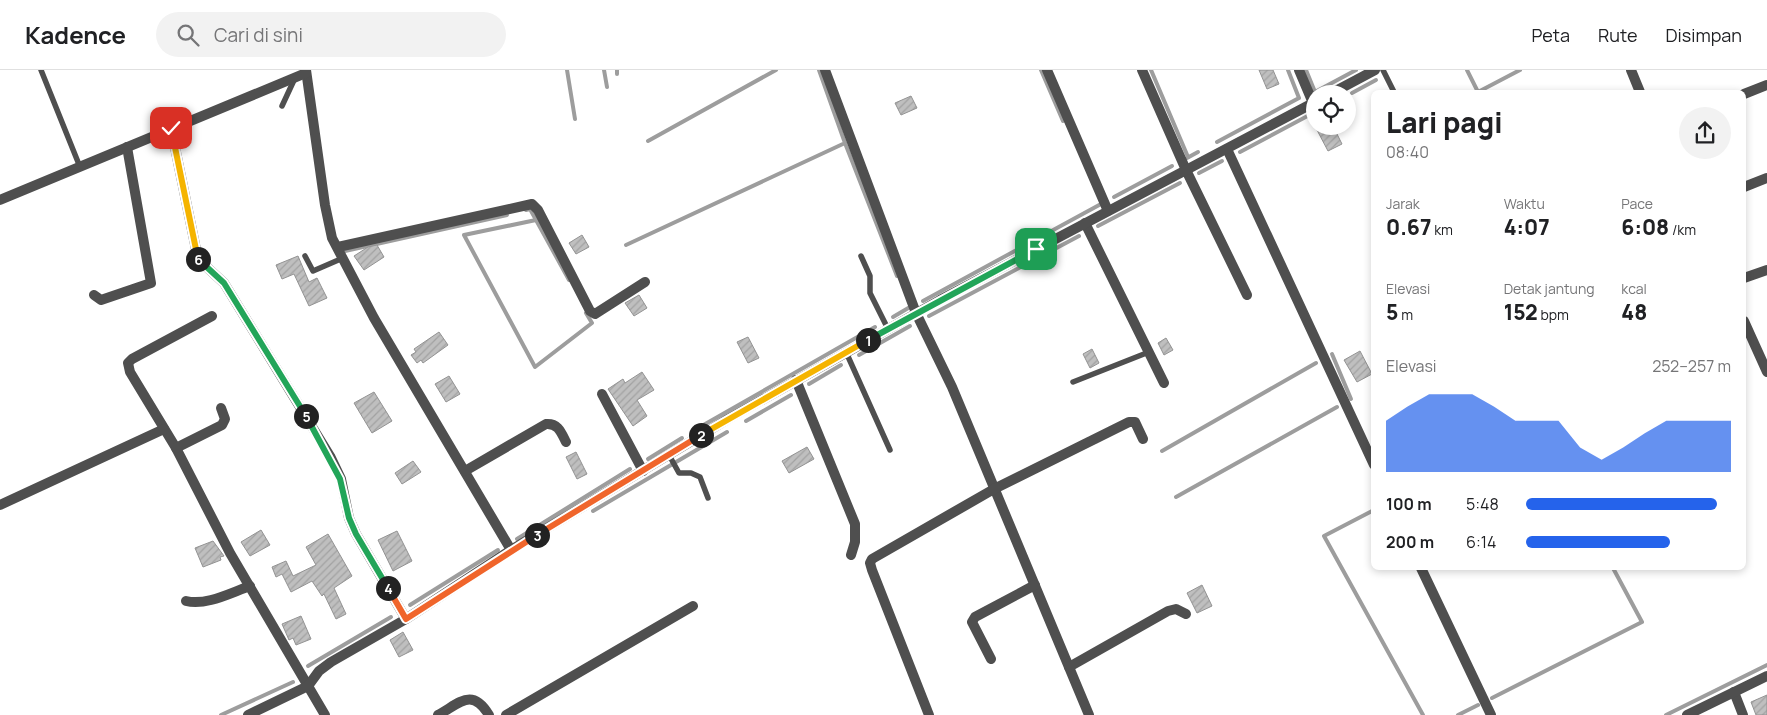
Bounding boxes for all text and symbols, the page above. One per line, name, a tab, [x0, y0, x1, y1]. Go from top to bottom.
search box	[156, 12, 506, 57]
text: Kadence	[25, 18, 126, 51]
icon: search	[174, 21, 202, 49]
text: Cari di sini	[214, 22, 303, 48]
text: Peta	[1531, 23, 1570, 47]
text: Rute	[1598, 23, 1637, 47]
text: Disimpan	[1665, 23, 1742, 47]
map controls	[1306, 85, 1356, 135]
button: locate	[1306, 85, 1356, 135]
text: Lari pagi	[1386, 103, 1502, 141]
pin	[150, 107, 192, 149]
button: share	[1679, 107, 1731, 159]
icon: check	[157, 114, 185, 142]
text: 08:40	[1386, 141, 1429, 163]
text: Jarak	[1386, 194, 1420, 213]
text: Waktu	[1504, 194, 1545, 213]
text: Pace	[1621, 194, 1653, 213]
text: 0.67	[1386, 213, 1431, 241]
text: 4:07	[1504, 213, 1550, 241]
text: 6:08	[1621, 213, 1669, 241]
text: km	[1431, 220, 1453, 239]
text: /km	[1669, 220, 1696, 239]
pin	[1015, 228, 1057, 270]
icon: arrive	[1022, 235, 1050, 263]
pin: 6	[186, 246, 210, 272]
text: 6	[194, 250, 203, 269]
text: Elevasi	[1386, 279, 1430, 298]
text: Detak jantung	[1504, 279, 1595, 298]
text: kcal	[1621, 279, 1647, 298]
text: 5	[1386, 298, 1398, 326]
text: 152	[1504, 298, 1538, 326]
text: 48	[1621, 298, 1647, 326]
text: m	[1398, 305, 1413, 324]
text: bpm	[1538, 305, 1569, 324]
pin: 1	[856, 328, 880, 352]
text: 1	[865, 331, 872, 350]
text: Elevasi	[1386, 355, 1437, 377]
text: 252–257 m	[1652, 355, 1731, 377]
pin: 5	[294, 404, 318, 428]
text: 5	[302, 407, 311, 426]
pin: 2	[688, 422, 714, 448]
text: 2	[697, 426, 706, 445]
text: 100 m	[1386, 493, 1432, 515]
text: 5:48	[1466, 493, 1499, 515]
pin: 3	[524, 522, 550, 548]
text: 3	[533, 526, 542, 545]
text: 200 m	[1386, 531, 1434, 553]
text: 6:14	[1466, 531, 1496, 553]
pin: 4	[376, 576, 400, 600]
text: 4	[384, 579, 393, 598]

